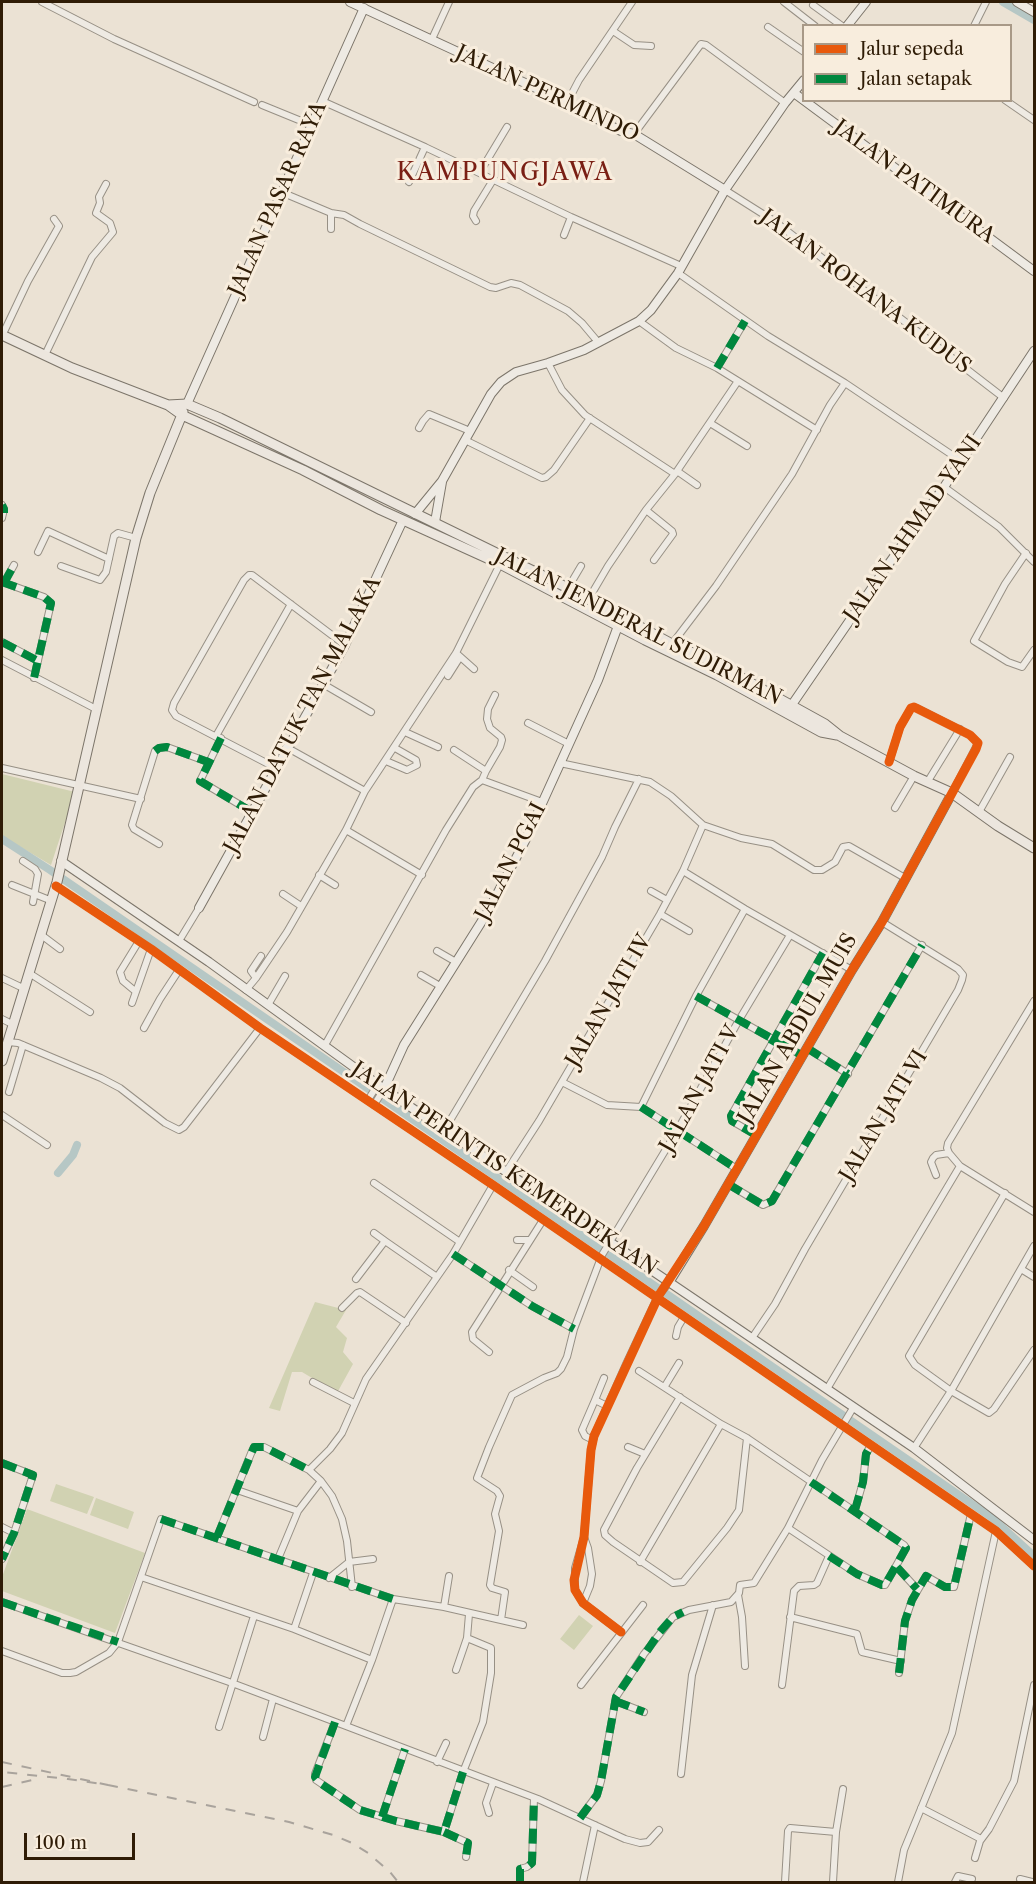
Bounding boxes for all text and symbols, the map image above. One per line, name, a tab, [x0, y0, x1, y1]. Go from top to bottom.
legend	[802, 24, 1012, 102]
text: Jalur sepeda	[860, 38, 964, 60]
street label: JALAN PERMINDO	[451, 40, 643, 148]
text: Jalan setapak	[860, 68, 971, 90]
street label: JALAN PASAR RAYA	[224, 98, 332, 300]
street label: JALAN PATIMURA	[828, 115, 1000, 249]
district label: KAMPUNGJAWA	[396, 159, 614, 187]
street label: JALAN ROHANA KUDUS	[755, 204, 975, 380]
street label: JALAN AHMAD YANI	[839, 431, 987, 627]
street label: JALAN JENDERAL SUDIRMAN	[490, 543, 786, 711]
street label: JALAN DATUK TAN MALAKA	[219, 572, 387, 858]
street label: JALAN PGAI	[470, 799, 552, 925]
street label: JALAN ABDUL MUIS	[733, 929, 863, 1129]
street label: JALAN JATI IV	[561, 930, 657, 1072]
street label: JALAN JATI V	[655, 1021, 745, 1157]
street label: JALAN JATI VI	[835, 1046, 933, 1186]
street label: JALAN PERINTIS KEMERDEKAAN	[346, 1057, 662, 1281]
scale bar	[27, 1821, 138, 1859]
text: 100 m	[35, 1832, 87, 1854]

